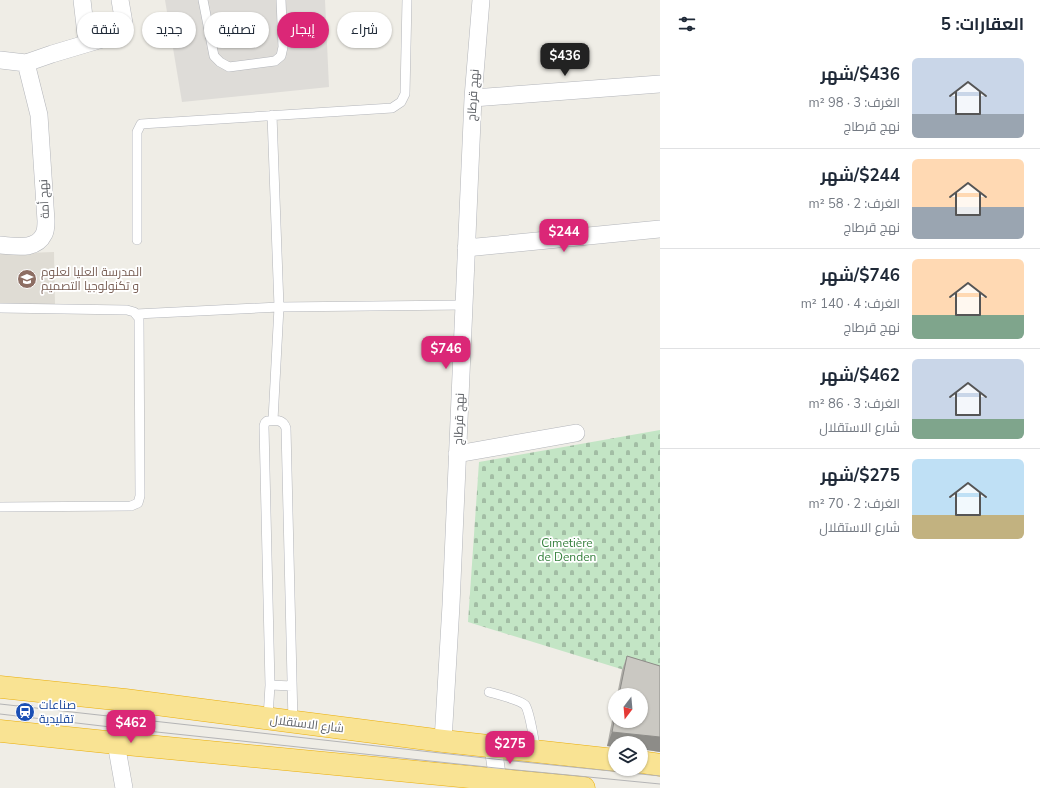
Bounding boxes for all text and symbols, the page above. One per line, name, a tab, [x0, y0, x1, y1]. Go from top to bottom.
chip: شقة	[77, 12, 134, 48]
chip: جديد	[142, 12, 196, 48]
chip: تصفية	[204, 12, 269, 48]
chip: إيجار	[277, 12, 329, 48]
chip: شراء	[337, 12, 392, 48]
icon: filters	[676, 13, 698, 35]
text: العقارات: 5	[941, 13, 1024, 36]
pin: $436	[541, 43, 589, 77]
text: $436	[549, 47, 581, 65]
text: $436/شهر	[821, 63, 900, 86]
street label: نهج قرطاج	[463, 68, 483, 122]
icon: home	[944, 74, 992, 122]
text: الغرف: 3 · 98 m²	[809, 94, 900, 112]
text: نهج قرطاج	[844, 118, 900, 136]
text: $244/شهر	[821, 164, 900, 187]
icon: home	[944, 175, 992, 223]
street label: نهج أمة	[35, 179, 53, 219]
text: الغرف: 2 · 58 m²	[809, 195, 900, 213]
pin: $244	[540, 219, 588, 253]
text: نهج قرطاج	[844, 219, 900, 237]
text: $244	[548, 223, 580, 241]
place label: المدرسة العليا لعلوم و تكنولوجيا التصميم	[41, 264, 142, 294]
text: $746/شهر	[821, 264, 900, 287]
school or university icon: المدرسة العليا لعلوم و تكنولوجيا التصميم	[16, 268, 38, 290]
icon: home	[944, 275, 992, 323]
text: الغرف: 4 · 140 m²	[801, 295, 900, 313]
text: نهج قرطاج	[844, 319, 900, 337]
pin: $746	[422, 336, 470, 370]
text: $746	[430, 340, 462, 358]
text: $462/شهر	[821, 364, 900, 387]
icon: home	[944, 375, 992, 423]
street label: نهج قرطاج	[450, 393, 468, 445]
text: الغرف: 3 · 86 m²	[809, 395, 900, 413]
text: شارع الاستقلال	[819, 419, 900, 437]
text: $275/شهر	[821, 464, 900, 487]
icon: home	[944, 475, 992, 523]
text: الغرف: 2 · 70 m²	[809, 495, 900, 513]
text: شارع الاستقلال	[819, 519, 900, 537]
park label: Cimetière de Denden	[538, 535, 596, 565]
north arrow	[608, 688, 648, 728]
map controls	[608, 688, 648, 776]
place label: صناعات تقليدية	[39, 697, 76, 727]
station icon: صناعات تقليدية	[14, 701, 36, 723]
pin: $462	[107, 710, 155, 744]
street label: شارع الاستقلال	[269, 712, 345, 736]
text: $462	[115, 714, 147, 732]
pin: $275	[486, 731, 534, 765]
text: $275	[494, 735, 526, 753]
button: layers	[608, 736, 648, 776]

